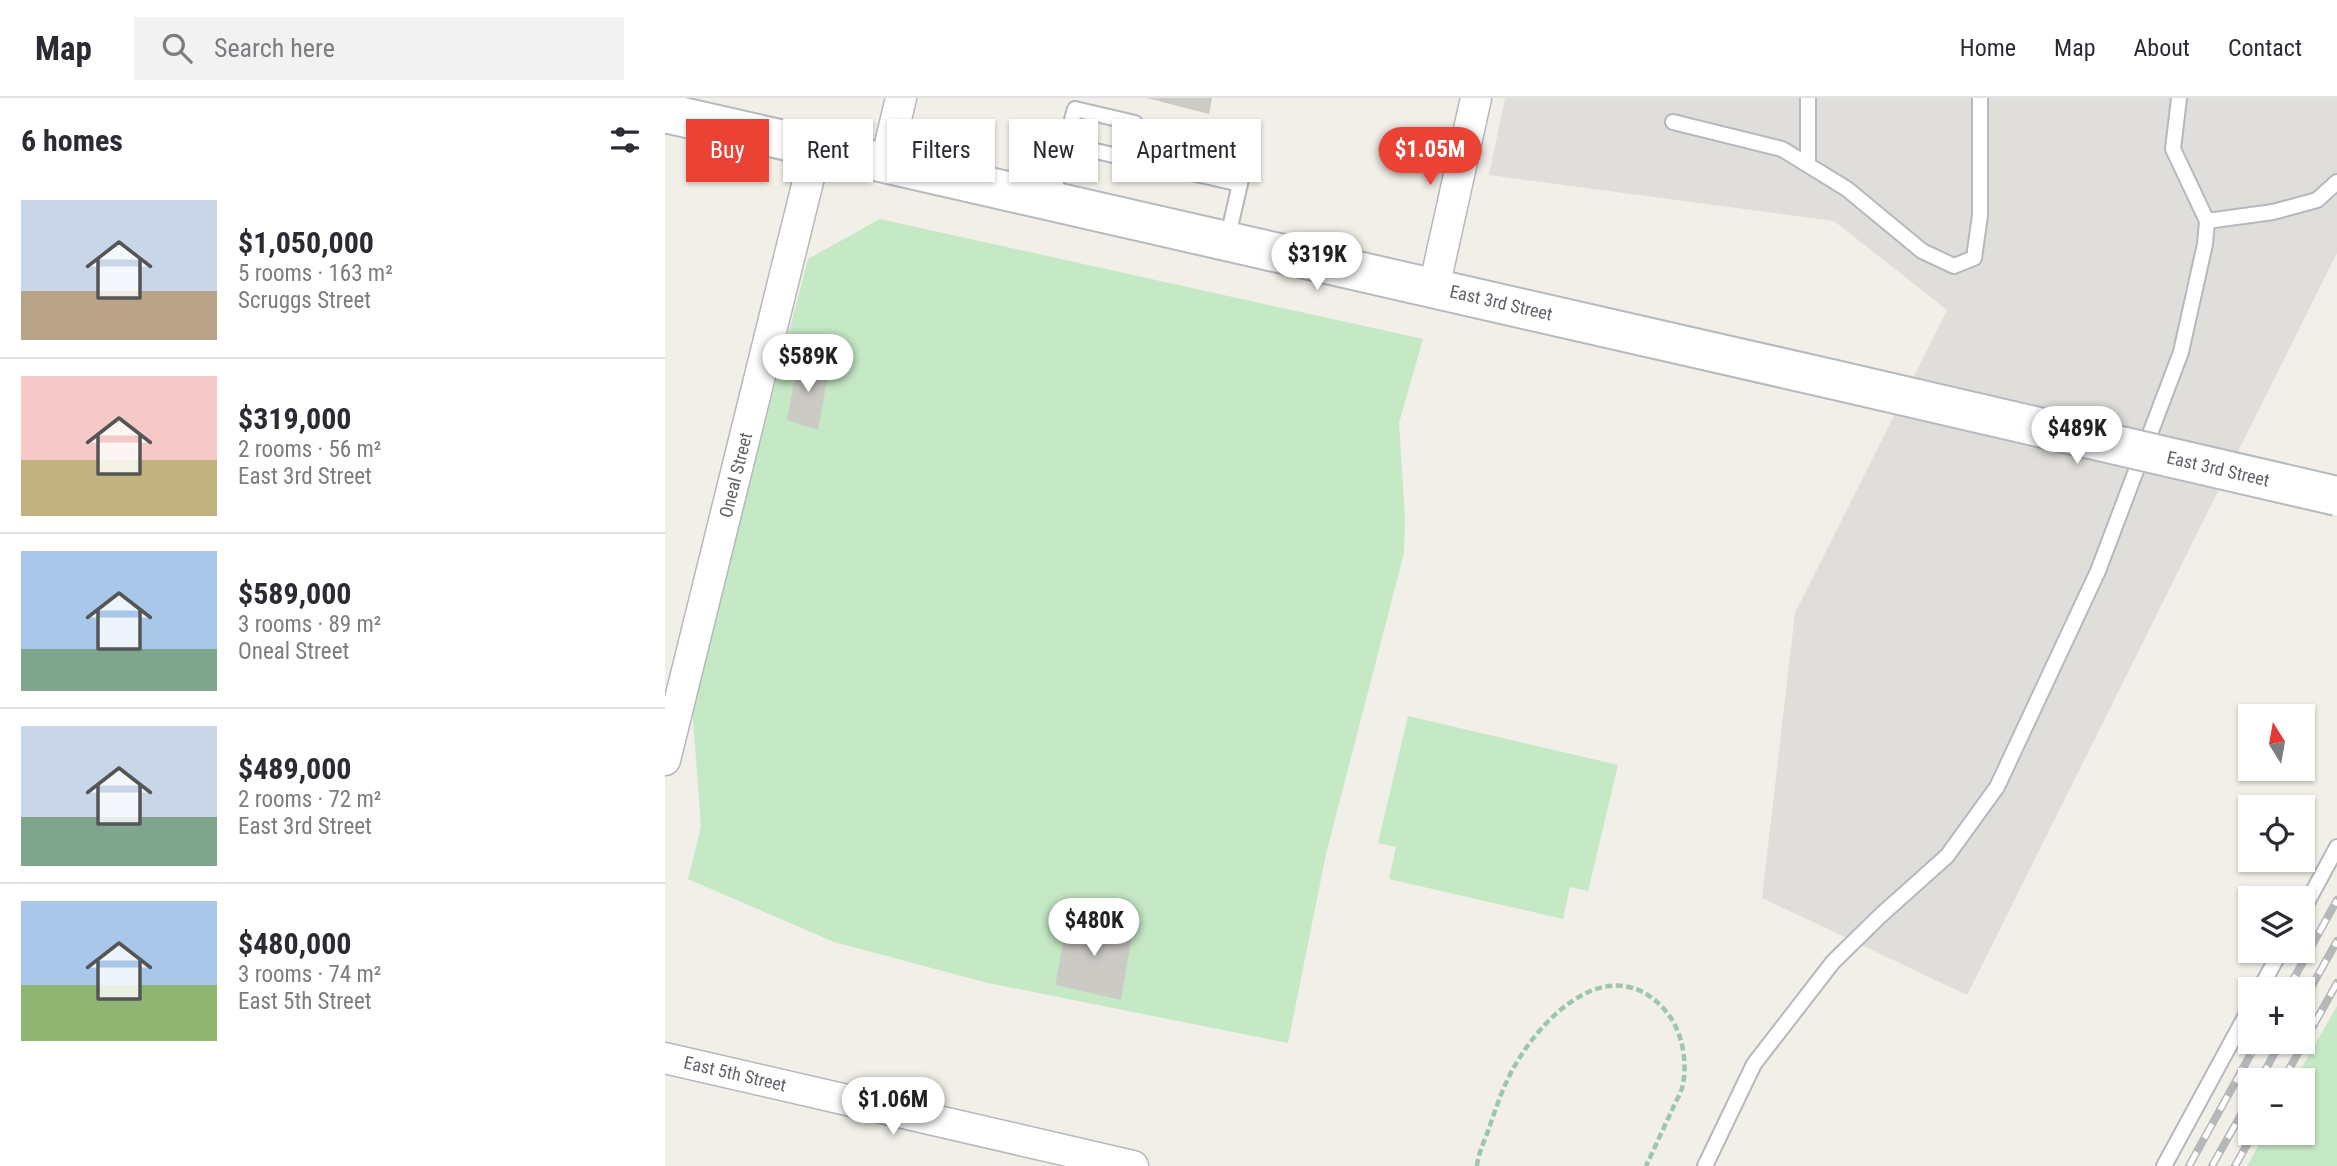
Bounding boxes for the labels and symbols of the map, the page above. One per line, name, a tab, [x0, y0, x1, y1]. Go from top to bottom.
pin: $1.05M	[1373, 127, 1487, 187]
pin: $319K	[1268, 232, 1366, 292]
street label: East 3rd Street	[1448, 281, 1554, 325]
pin: $589K	[759, 334, 857, 394]
pin: $489K	[2028, 406, 2126, 466]
street label: Oneal Street	[715, 430, 756, 520]
street label: East 3rd Street	[2165, 447, 2271, 491]
north arrow	[2238, 704, 2315, 780]
pin: $480K	[1045, 898, 1143, 958]
street label: East 5th Street	[682, 1052, 788, 1095]
pin: $1.06M	[836, 1077, 950, 1137]

